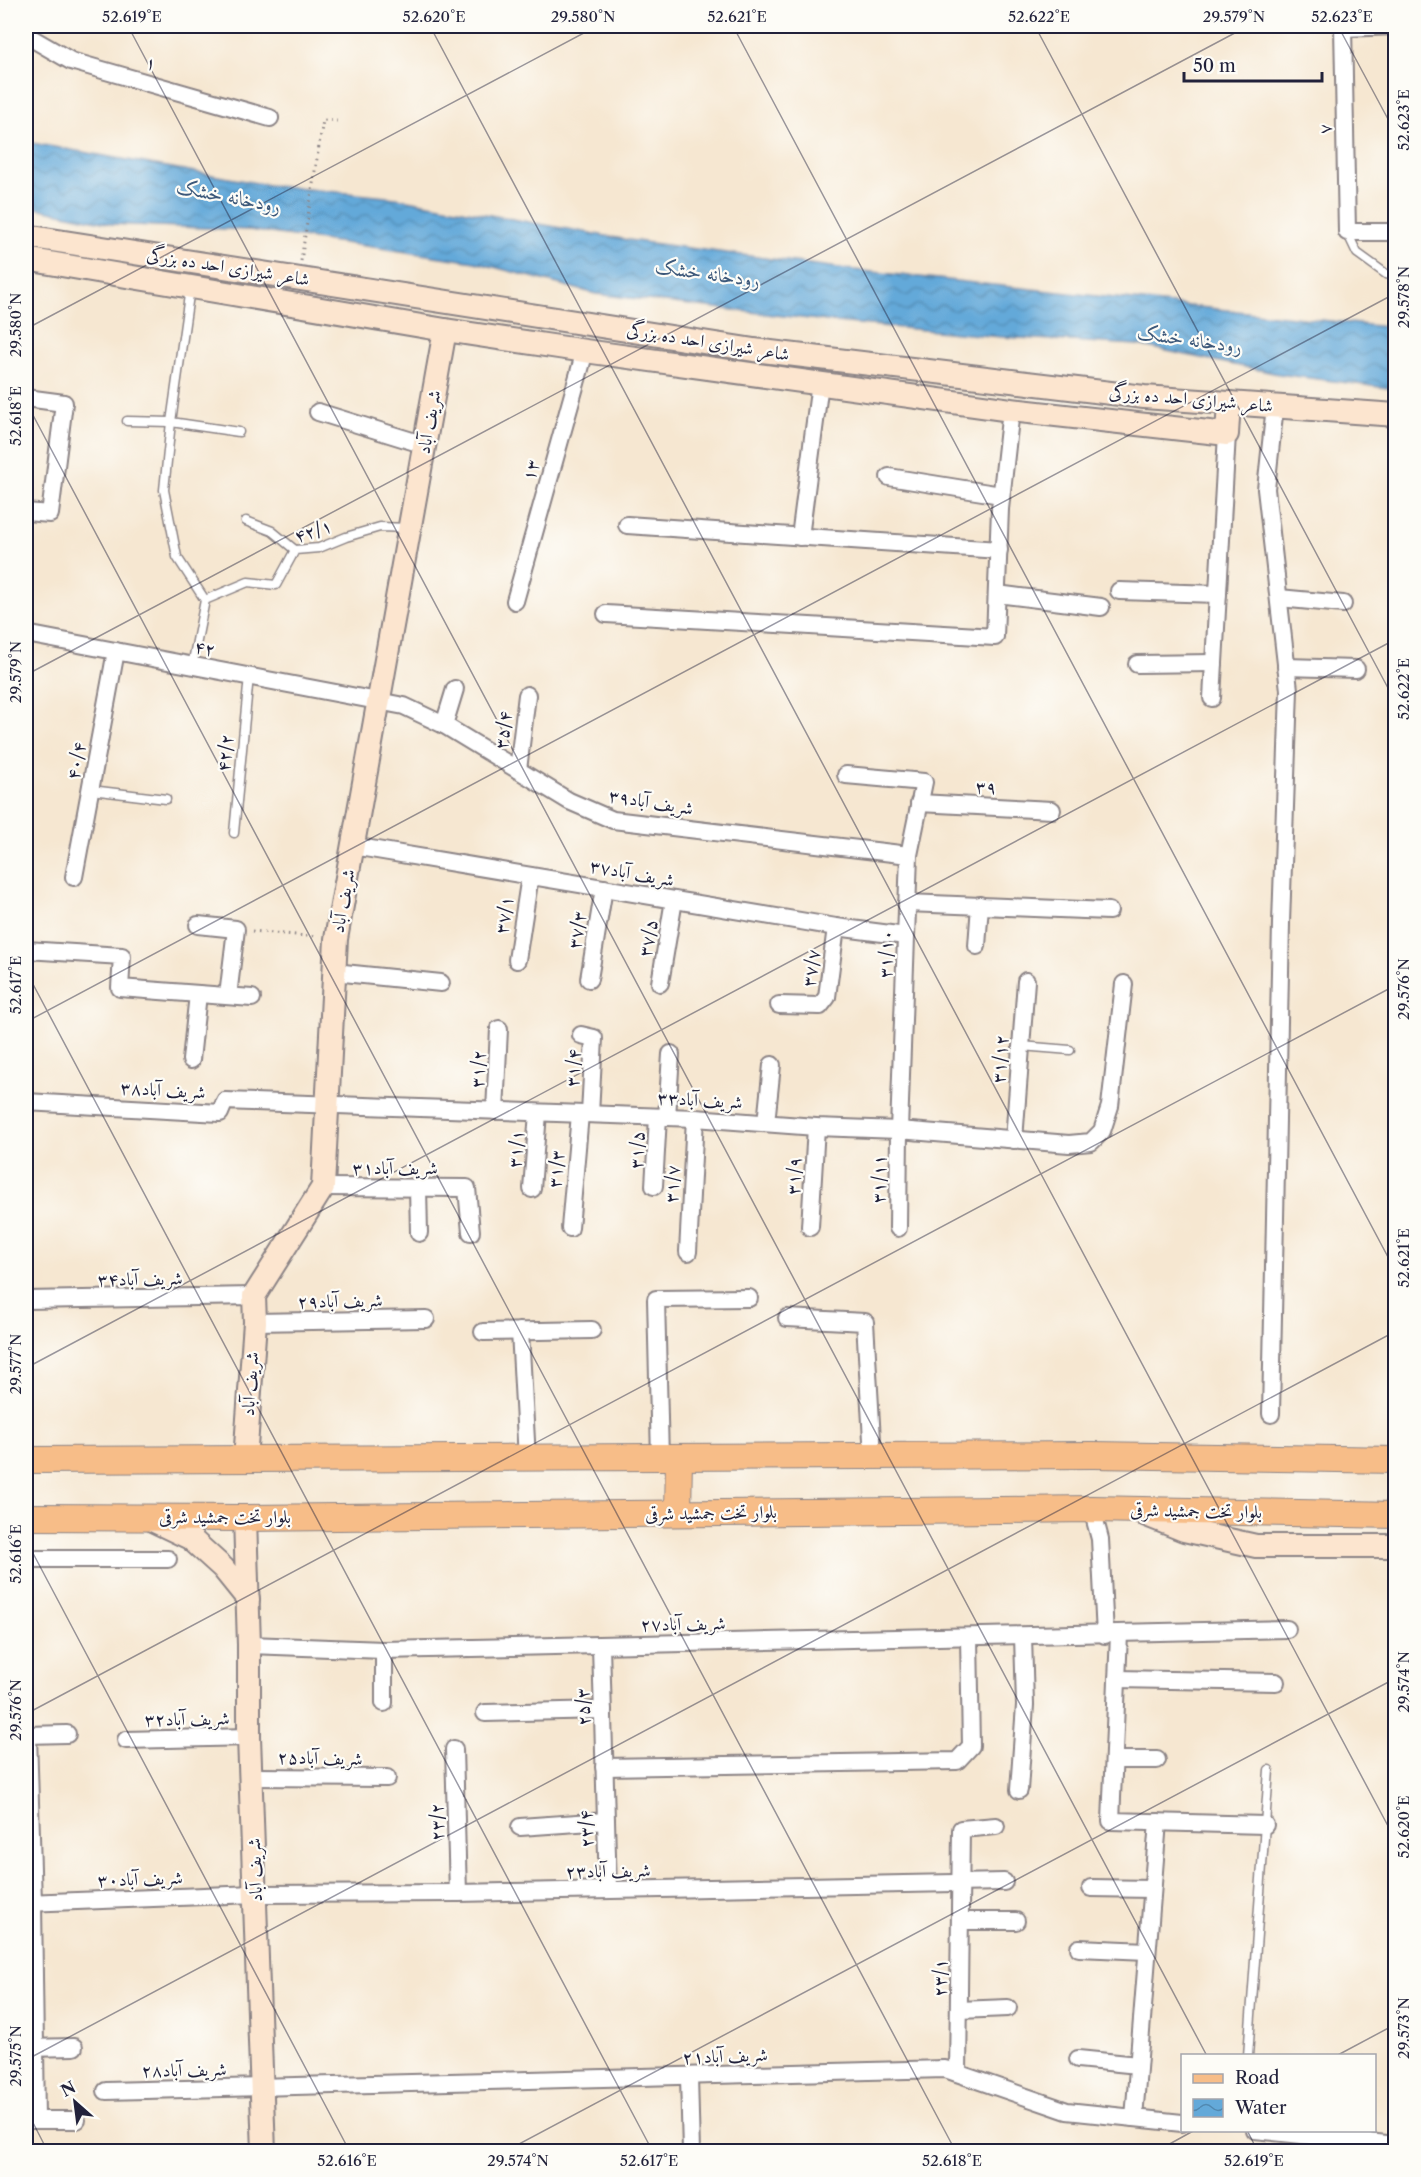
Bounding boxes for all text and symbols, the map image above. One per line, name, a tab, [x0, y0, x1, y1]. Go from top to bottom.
text: 52.619°E	[102, 7, 162, 26]
text: 52.620°E	[403, 7, 465, 26]
text: 29.580°N	[551, 7, 615, 26]
text: 52.621°E	[707, 7, 767, 26]
text: 52.622°E	[1008, 7, 1070, 26]
text: 29.579°N	[1203, 7, 1265, 26]
text: 52.623°E	[1311, 7, 1373, 26]
scale bar	[1184, 45, 1322, 83]
street label: ۱	[143, 51, 159, 75]
text: 50 m	[1193, 55, 1236, 77]
text: 52.623°E	[1394, 89, 1413, 151]
street label: ۷	[1314, 124, 1336, 134]
water label: رودخانه خشک	[175, 174, 283, 218]
street label: شاعر شیرازی احد ده بزرگی	[145, 240, 311, 293]
water label: رودخانه خشک	[654, 254, 762, 292]
text: 29.578°N	[1394, 266, 1413, 328]
text: 29.580°N	[6, 293, 25, 357]
street label: شاعر شیرازی احد ده بزرگی	[625, 315, 791, 368]
water label: رودخانه خشک	[1136, 320, 1244, 358]
street label: شاعر شیرازی احد ده بزرگی	[1108, 378, 1274, 419]
text: 52.618°E	[6, 386, 25, 446]
street label: شریف آباد	[413, 388, 446, 456]
street label: ۱۳	[518, 457, 544, 483]
street label: ۴۲/۱	[291, 515, 335, 547]
street label: ۴۲	[193, 635, 217, 661]
text: 29.579°N	[6, 641, 25, 703]
text: 52.622°E	[1394, 658, 1413, 720]
street label: ۳۵/۴	[490, 710, 516, 750]
street label: ۴۲/۲	[212, 733, 238, 773]
street label: ۴۰/۴	[62, 740, 90, 782]
street label: ۳۹	[975, 775, 997, 799]
street label: شریف آباد۳۹	[607, 784, 695, 821]
street label: شریف آباد۳۷	[588, 855, 676, 892]
street label: شریف آباد	[327, 867, 360, 935]
street label: ۳۷/۱	[490, 894, 518, 936]
street label: ۳۷/۳	[563, 909, 591, 951]
street label: ۳۷/۵	[634, 917, 662, 959]
street label: ۳۱/۱۰	[874, 929, 898, 979]
street label: ۳۷/۷	[797, 948, 825, 988]
text: 52.617°E	[6, 956, 25, 1014]
text: 29.576°N	[1394, 958, 1413, 1020]
street label: ۳۱/۱۲	[987, 1034, 1013, 1084]
street label: ۳۱/۴	[561, 1048, 585, 1088]
street label: ۳۱/۲	[466, 1049, 490, 1089]
street label: شریف آباد۳۸	[120, 1077, 206, 1104]
street label: شریف آباد۳۳	[657, 1087, 743, 1114]
street label: ۳۱/۱	[503, 1129, 529, 1169]
street label: ۳۱/۵	[625, 1130, 649, 1170]
street label: ۳۱/۳	[543, 1149, 569, 1189]
street label: ۳۱/۱۱	[868, 1154, 890, 1204]
street label: ۳۱/۹	[782, 1156, 806, 1196]
street label: شریف آباد۳۱	[352, 1157, 438, 1180]
street label: ۳۱/۷	[660, 1164, 684, 1204]
text: 52.621°E	[1394, 1228, 1413, 1288]
street label: شریف آباد۳۴	[97, 1267, 183, 1292]
street label: شریف آباد۲۹	[297, 1289, 383, 1314]
text: 29.577°N	[6, 1334, 25, 1394]
street label: شریف آباد	[237, 1351, 264, 1417]
street label: بلوار تخت جمشید شرقی	[1130, 1499, 1262, 1524]
street label: بلوار تخت جمشید شرقی	[645, 1501, 777, 1526]
street label: بلوار تخت جمشید شرقی	[159, 1506, 291, 1529]
text: 52.616°E	[6, 1524, 25, 1584]
street label: شریف آباد۲۷	[640, 1612, 726, 1637]
text: 29.574°N	[1394, 1651, 1413, 1713]
text: 29.576°N	[6, 1679, 25, 1741]
street label: ۲۵/۳	[571, 1688, 595, 1726]
street label: شریف آباد۳۲	[144, 1707, 230, 1732]
street label: شریف آباد۲۵	[277, 1746, 363, 1771]
text: 52.620°E	[1394, 1796, 1413, 1858]
street label: ۲۳/۲	[426, 1803, 448, 1841]
street label: ۲۳/۴	[574, 1810, 598, 1848]
street label: شریف آباد	[243, 1837, 268, 1902]
street label: شریف آباد۲۳	[565, 1859, 651, 1884]
street label: شریف آباد۳۰	[97, 1867, 183, 1892]
street label: ۲۳/۱	[929, 1959, 951, 1997]
text: 29.573°N	[1394, 1997, 1413, 2059]
text: 29.575°N	[6, 2025, 25, 2087]
street label: شریف آباد۲۱	[682, 2044, 768, 2069]
legend	[1181, 2054, 1376, 2132]
street label: شریف آباد۲۸	[141, 2058, 227, 2083]
text: Road	[1235, 2067, 1280, 2089]
north arrow	[45, 2072, 105, 2132]
text: N	[57, 2077, 79, 2101]
text: Water	[1234, 2097, 1287, 2119]
text: 52.616°E	[317, 2151, 377, 2170]
text: 29.574°N	[487, 2151, 549, 2170]
text: 52.617°E	[620, 2151, 678, 2170]
text: 52.618°E	[922, 2151, 982, 2170]
text: 52.619°E	[1224, 2151, 1284, 2170]

